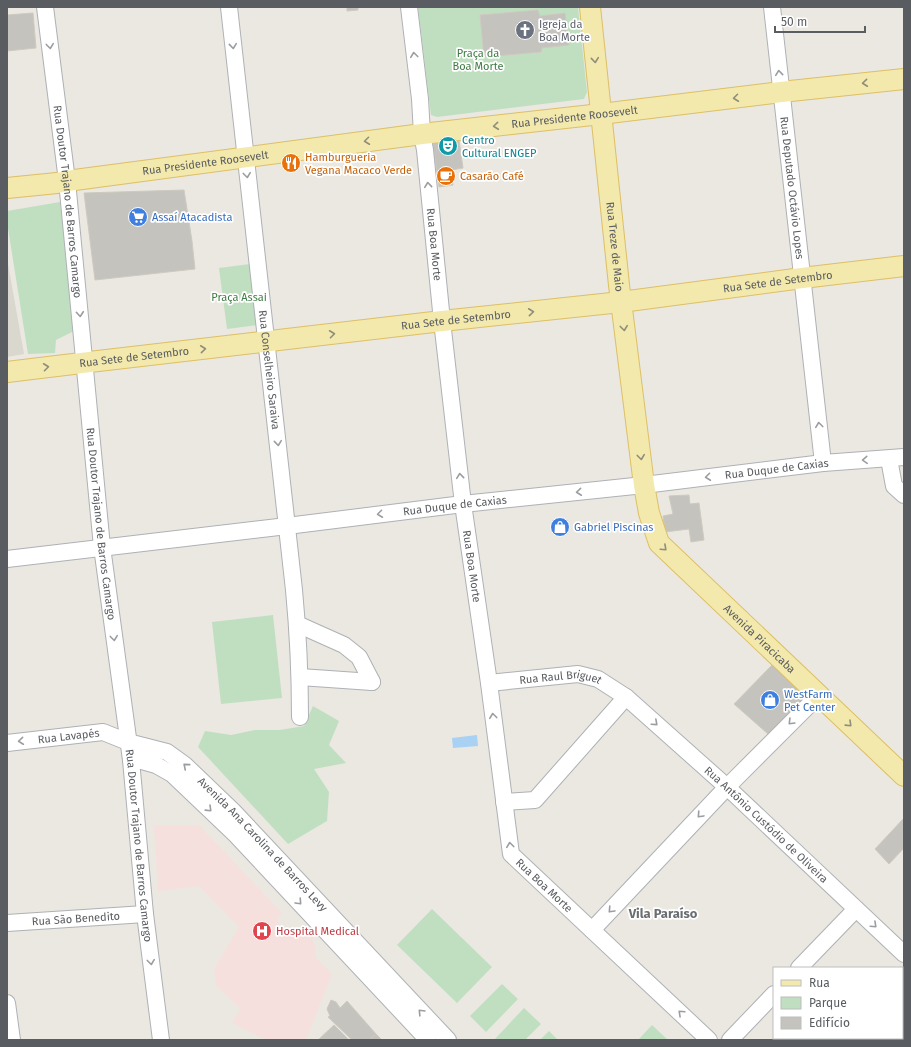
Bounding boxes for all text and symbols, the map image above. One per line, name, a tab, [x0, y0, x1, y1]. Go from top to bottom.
scale bar	[775, 8, 865, 34]
text: 50 m	[781, 15, 807, 29]
place label: Igreja da Boa Morte	[539, 18, 590, 44]
church icon: Igreja da Boa Morte	[514, 19, 536, 41]
one-way arrow	[45, 43, 54, 49]
one-way arrow	[228, 43, 237, 49]
park label: Praça da Boa Morte	[453, 47, 503, 73]
one-way arrow	[410, 52, 419, 58]
one-way arrow	[590, 57, 599, 63]
one-way arrow	[775, 70, 784, 76]
one-way arrow	[862, 78, 868, 87]
one-way arrow	[733, 93, 739, 102]
street label: Rua Presidente Roosevelt	[511, 104, 639, 131]
street label: Rua Doutor Trajano de Barros Camargo	[50, 105, 84, 299]
street label: Rua Deputado Octávio Lopes	[777, 116, 806, 260]
one-way arrow	[493, 121, 499, 130]
place label: Centro Cultural ENGEP	[462, 134, 537, 160]
theatre icon: Centro Cultural ENGEP	[437, 135, 459, 157]
one-way arrow	[364, 136, 370, 145]
street label: Rua Presidente Roosevelt	[142, 148, 269, 178]
place label: Hamburgueria Vegana Macaco Verde	[305, 151, 412, 177]
restaurant icon: Hamburgueria Vegana Macaco Verde	[280, 152, 302, 174]
cafe icon: Casarão Café	[435, 165, 457, 187]
place label: Casarão Café	[460, 170, 524, 183]
one-way arrow	[243, 172, 252, 178]
one-way arrow	[424, 182, 433, 188]
street label: Rua Treze de Maio	[603, 201, 626, 293]
supermarket icon: Assaí Atacadista	[127, 206, 149, 228]
street label: Rua Boa Morte	[424, 208, 444, 282]
place label: Assaí Atacadista	[152, 211, 232, 224]
street label: Rua Sete de Setembro	[722, 268, 833, 295]
park label: Praça Assai	[211, 291, 267, 304]
one-way arrow	[527, 307, 534, 316]
street label: Rua Sete de Setembro	[400, 308, 512, 333]
street label: Rua Conselheiro Saraiva	[256, 309, 282, 430]
one-way arrow	[75, 311, 84, 317]
one-way arrow	[620, 325, 629, 331]
one-way arrow	[329, 330, 335, 339]
street label: Rua Sete de Setembro	[79, 344, 190, 370]
one-way arrow	[200, 345, 206, 354]
one-way arrow	[43, 363, 49, 372]
one-way arrow	[815, 422, 824, 428]
street label: Rua Doutor Trajano de Barros Camargo	[84, 427, 118, 621]
one-way arrow	[273, 440, 282, 446]
one-way arrow	[636, 454, 645, 460]
one-way arrow	[862, 456, 868, 465]
street label: Rua Duque de Caxias	[724, 457, 829, 482]
one-way arrow	[455, 473, 464, 479]
one-way arrow	[705, 473, 711, 482]
one-way arrow	[576, 487, 582, 496]
street label: Rua Duque de Caxias	[402, 493, 507, 518]
one-way arrow	[377, 509, 383, 518]
shop icon: Gabriel Piscinas	[549, 516, 571, 538]
place label: Gabriel Piscinas	[574, 521, 653, 534]
street label: Rua Boa Morte	[460, 529, 483, 603]
one-way arrow	[659, 543, 667, 551]
street label: Avenida Piracicaba	[721, 602, 798, 676]
one-way arrow	[110, 635, 119, 641]
street label: Rua Raul Briguet	[519, 668, 604, 687]
place label: WestFarm Pet Center	[784, 688, 836, 714]
shop icon: WestFarm Pet Center	[759, 689, 781, 711]
one-way arrow	[489, 713, 498, 719]
one-way arrow	[788, 717, 796, 725]
one-way arrow	[650, 718, 658, 726]
one-way arrow	[845, 719, 852, 726]
street label: Rua Lavapés	[37, 726, 100, 746]
one-way arrow	[18, 736, 24, 745]
street label: Rua Doutor Trajano de Barros Camargo	[123, 748, 155, 943]
one-way arrow	[183, 764, 190, 771]
street label: Rua Antônio Custódio de Oliveira	[702, 764, 831, 886]
street label: Avenida Ana Carolina de Barros Levy	[195, 775, 330, 915]
one-way arrow	[204, 804, 212, 812]
one-way arrow	[697, 810, 705, 818]
one-way arrow	[506, 842, 515, 848]
street label: Rua Boa Morte	[513, 856, 575, 915]
one-way arrow	[295, 898, 302, 905]
one-way arrow	[608, 905, 616, 913]
district label: Vila Paraíso	[628, 906, 698, 921]
street label: Rua São Benedito	[31, 910, 120, 928]
hospital icon: Hospital Medical	[251, 920, 273, 942]
one-way arrow	[869, 921, 877, 928]
place label: Hospital Medical	[276, 925, 359, 938]
one-way arrow	[146, 959, 155, 965]
legend	[773, 967, 903, 1039]
text: Rua	[809, 976, 830, 990]
text: Parque	[809, 996, 847, 1010]
one-way arrow	[418, 1009, 426, 1017]
one-way arrow	[678, 1011, 686, 1018]
text: Edifício	[809, 1016, 850, 1030]

